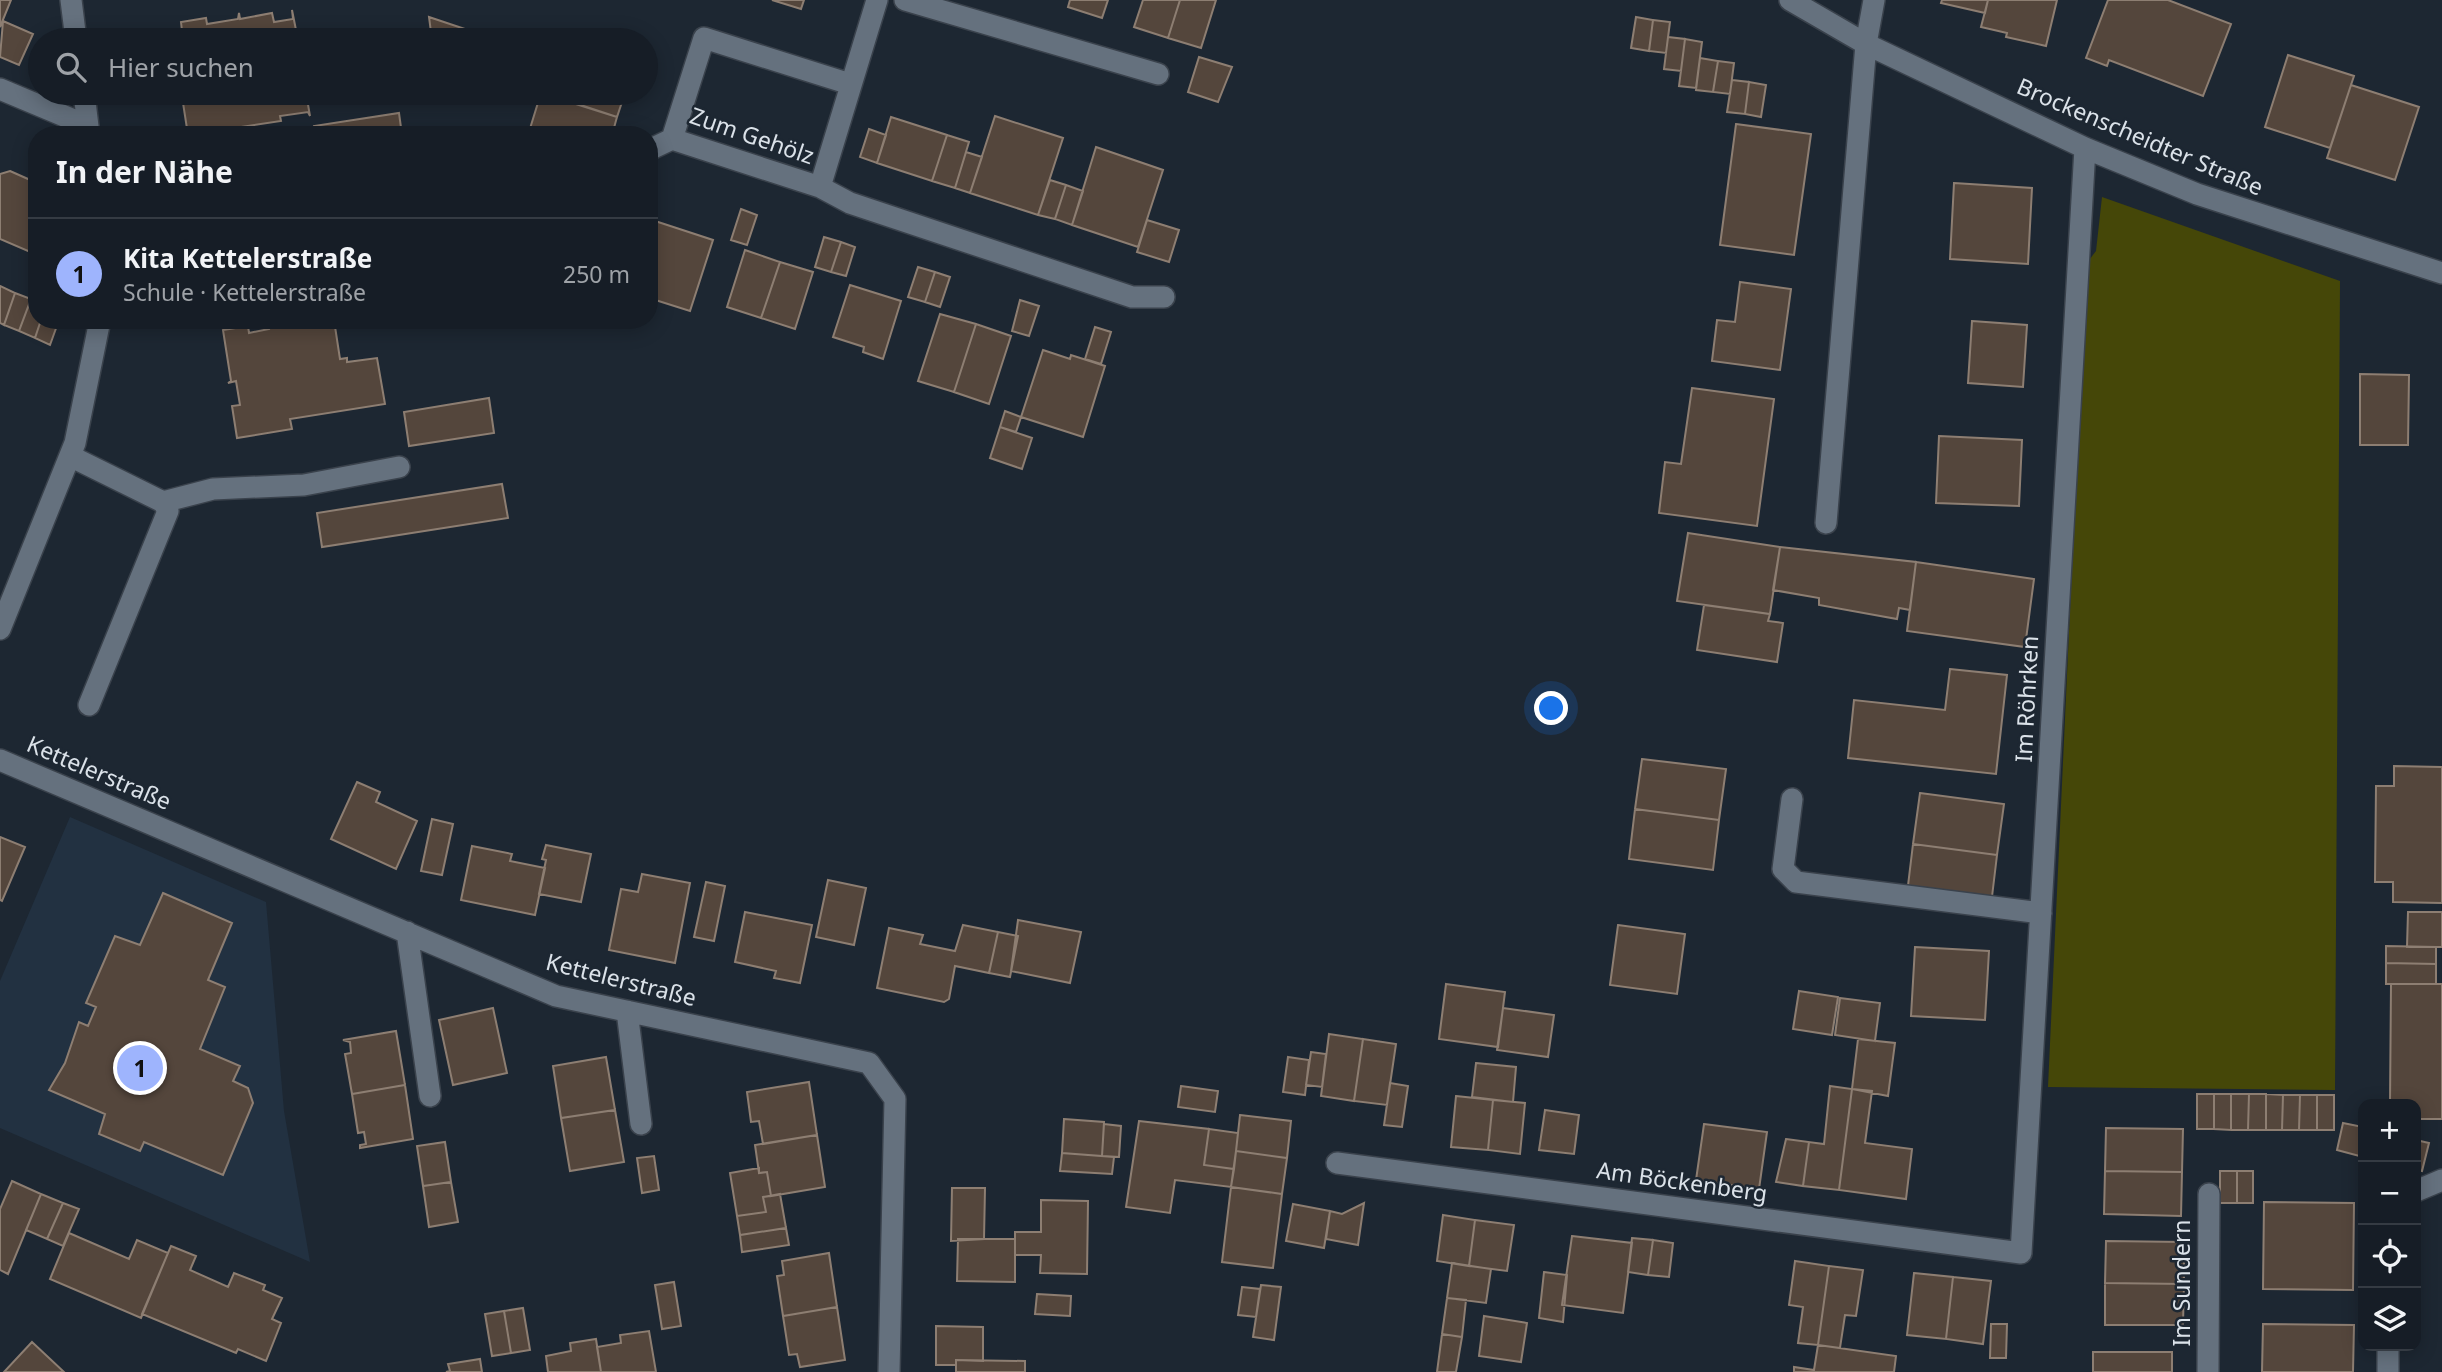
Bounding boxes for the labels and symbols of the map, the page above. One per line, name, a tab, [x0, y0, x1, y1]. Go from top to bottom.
street label: Brockenscheidter Straße	[2012, 70, 2269, 203]
street label: Zum Gehölz	[686, 99, 819, 171]
street label: Im Röhrken	[2007, 635, 2045, 763]
your location	[1534, 691, 1568, 725]
street label: Kettelerstraße	[22, 727, 176, 817]
street label: Kettelerstraße	[543, 945, 700, 1013]
pin: 1	[117, 1042, 163, 1094]
street label: Am Böckenberg	[1595, 1153, 1770, 1209]
street label: Im Sundern	[2165, 1219, 2197, 1347]

